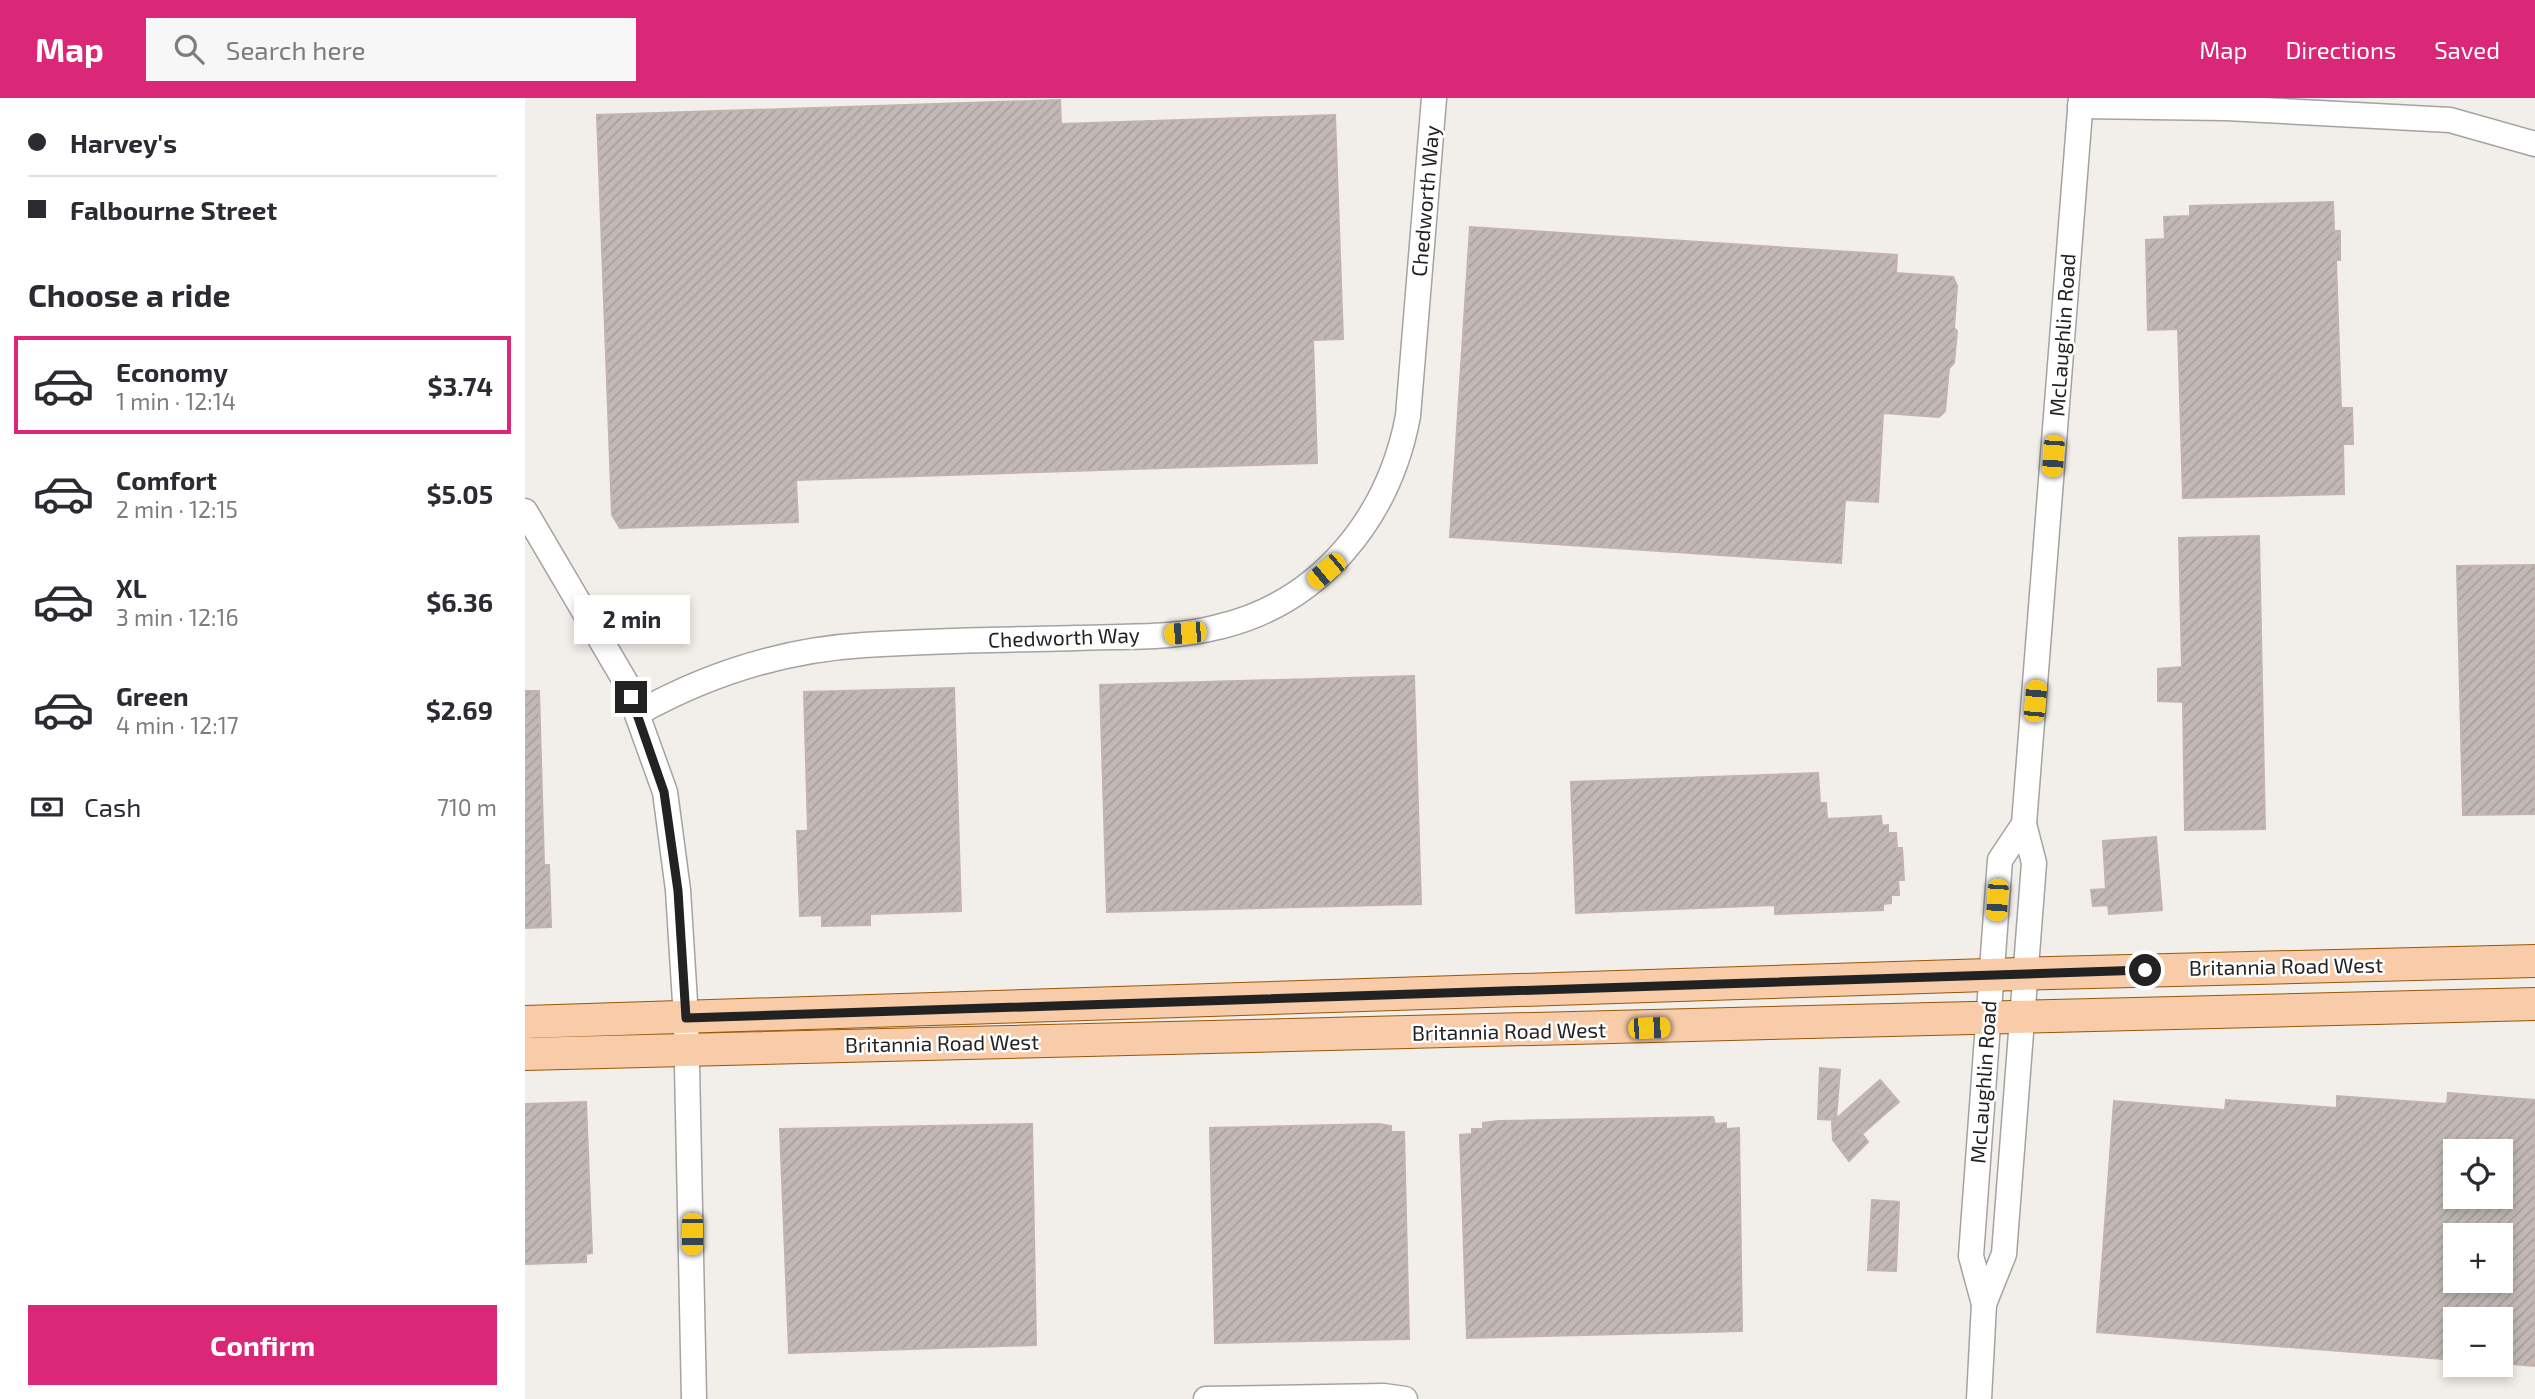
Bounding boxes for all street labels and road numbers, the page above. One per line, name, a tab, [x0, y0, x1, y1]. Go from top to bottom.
street label: Chedworth Way	[1405, 124, 1444, 278]
street label: McLaughlin Road	[2043, 252, 2080, 417]
street label: Chedworth Way	[988, 621, 1140, 652]
street label: Britannia Road West	[2189, 951, 2383, 980]
street label: McLaughlin Road	[1964, 999, 2001, 1164]
street label: Britannia Road West	[1412, 1016, 1606, 1045]
street label: Britannia Road West	[845, 1028, 1039, 1057]

